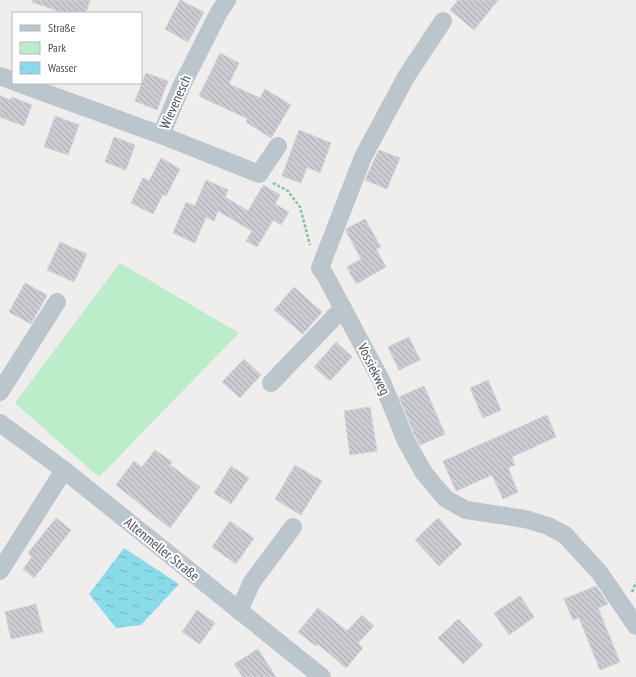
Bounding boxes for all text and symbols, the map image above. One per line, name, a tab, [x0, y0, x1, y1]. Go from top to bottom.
legend	[12, 12, 142, 84]
text: Straße	[48, 20, 75, 35]
text: Park	[48, 40, 66, 55]
text: Wasser	[48, 60, 78, 75]
street label: Wievenesch	[155, 72, 195, 132]
street label: Vossiekweg	[353, 339, 394, 398]
street label: Altenmeller Straße	[121, 513, 203, 585]

